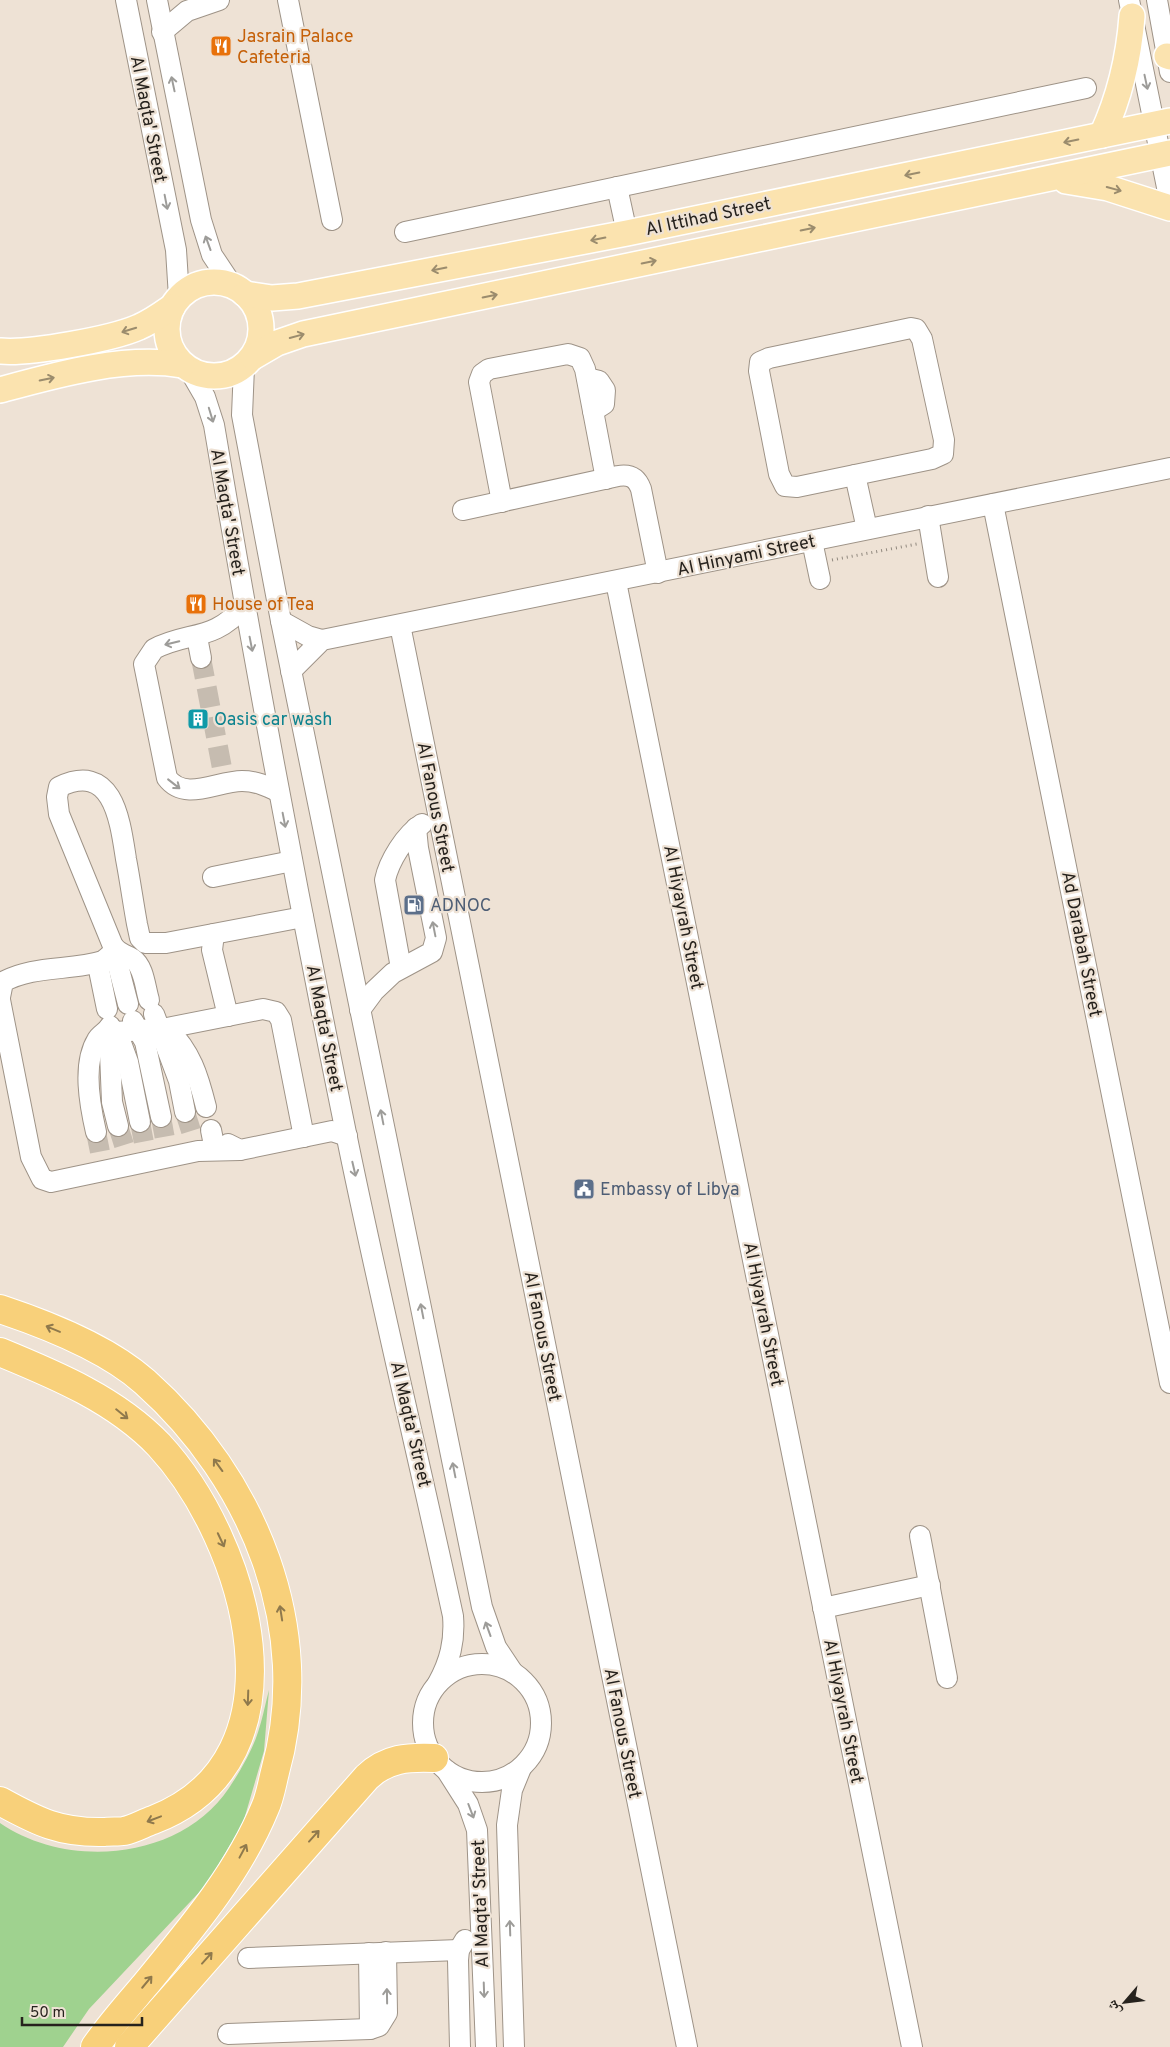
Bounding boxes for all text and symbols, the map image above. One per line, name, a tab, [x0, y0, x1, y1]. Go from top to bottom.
place label: Jasrain Palace Cafeteria	[237, 26, 354, 70]
restaurant icon: Jasrain Palace Cafeteria	[209, 34, 233, 58]
street label: Al Maqta' Street	[124, 54, 171, 185]
one-way arrow	[1142, 74, 1151, 90]
one-way arrow	[168, 77, 177, 93]
one-way arrow	[1063, 137, 1079, 147]
one-way arrow	[904, 170, 920, 179]
one-way arrow	[1105, 185, 1121, 194]
street label: Al Ittihad Street	[643, 193, 773, 242]
one-way arrow	[162, 194, 171, 210]
one-way arrow	[800, 224, 816, 234]
one-way arrow	[591, 234, 607, 244]
one-way arrow	[203, 236, 212, 251]
one-way arrow	[641, 257, 657, 267]
one-way arrow	[431, 265, 447, 275]
one-way arrow	[482, 290, 498, 300]
one-way arrow	[122, 326, 138, 335]
one-way arrow	[289, 331, 305, 340]
one-way arrow	[39, 374, 55, 383]
one-way arrow	[206, 406, 216, 422]
street label: Al Maqta' Street	[204, 447, 249, 578]
street label: Al Hinyami Street	[675, 531, 818, 582]
restaurant icon: House of Tea	[184, 592, 208, 616]
place label: House of Tea	[212, 594, 314, 617]
one-way arrow	[247, 635, 257, 651]
one-way arrow	[164, 639, 180, 648]
building icon: Oasis car wash	[186, 707, 210, 731]
place label: Oasis car wash	[214, 709, 332, 732]
street label: Al Fanous Street	[411, 740, 458, 874]
one-way arrow	[167, 779, 181, 789]
one-way arrow	[280, 812, 290, 828]
street label: Al Hiyayrah Street	[657, 843, 708, 991]
street label: Ad Darabah Street	[1055, 869, 1106, 1019]
fuel station icon: ADNOC	[402, 893, 426, 917]
place label: ADNOC	[430, 895, 492, 918]
one-way arrow	[429, 921, 438, 937]
street label: Al Maqta' Street	[300, 963, 347, 1094]
one-way arrow	[377, 1110, 387, 1126]
one-way arrow	[350, 1160, 359, 1176]
public building icon: Embassy of Libya	[572, 1177, 596, 1201]
place label: Embassy of Libya	[600, 1179, 740, 1202]
street label: Al Hiyayrah Street	[737, 1240, 788, 1388]
street label: Al Fanous Street	[518, 1269, 565, 1403]
one-way arrow	[416, 1303, 426, 1319]
one-way arrow	[46, 1324, 61, 1334]
street label: Al Maqta' Street	[384, 1359, 435, 1490]
one-way arrow	[115, 1408, 128, 1419]
one-way arrow	[212, 1459, 223, 1472]
one-way arrow	[449, 1462, 458, 1478]
one-way arrow	[216, 1532, 226, 1547]
one-way arrow	[275, 1606, 285, 1622]
one-way arrow	[483, 1622, 492, 1637]
street label: Al Hiyayrah Street	[817, 1637, 868, 1785]
street label: Al Fanous Street	[598, 1666, 645, 1800]
one-way arrow	[244, 1690, 253, 1706]
one-way arrow	[467, 1803, 476, 1818]
one-way arrow	[147, 1815, 163, 1824]
one-way arrow	[309, 1829, 320, 1842]
street label: Al Maqta' Street	[468, 1839, 495, 1969]
one-way arrow	[238, 1844, 248, 1858]
one-way arrow	[506, 1921, 515, 1937]
one-way arrow	[201, 1951, 212, 1964]
one-way arrow	[142, 1976, 153, 1989]
north arrow	[1100, 1977, 1150, 2027]
one-way arrow	[479, 1982, 489, 1998]
one-way arrow	[382, 1988, 392, 2004]
scale bar	[22, 1994, 142, 2026]
text: ش	[1104, 1997, 1126, 2018]
text: 50 m	[30, 2004, 65, 2023]

